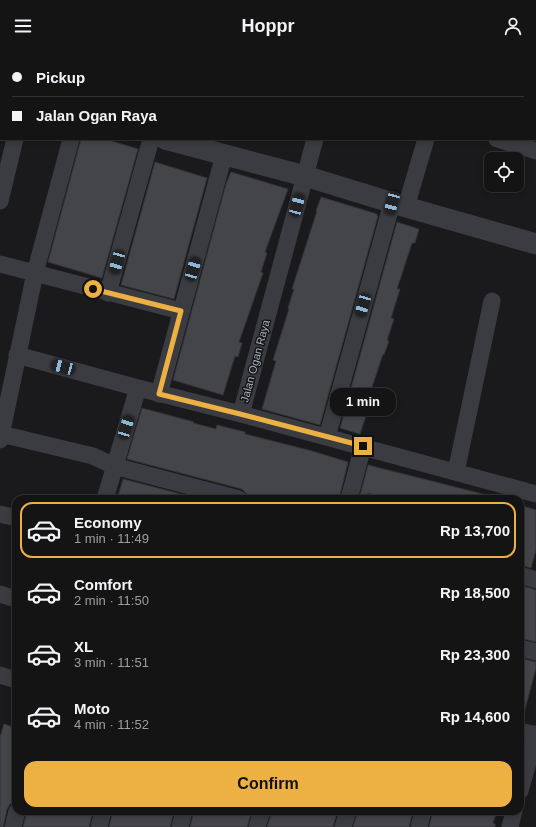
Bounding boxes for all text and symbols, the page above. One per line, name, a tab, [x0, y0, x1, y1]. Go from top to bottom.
icon: menu	[12, 15, 34, 37]
icon: person	[502, 15, 524, 37]
text: Hoppr	[242, 16, 295, 36]
text: Pickup	[36, 69, 85, 86]
text: Jalan Ogan Raya	[36, 107, 157, 124]
map controls	[484, 152, 524, 192]
button: locate	[484, 152, 524, 192]
car	[383, 190, 401, 216]
car	[288, 192, 306, 218]
car	[108, 249, 126, 275]
car	[184, 256, 202, 282]
route start	[84, 280, 102, 298]
car	[354, 292, 372, 318]
street label: Jalan Ogan Raya	[238, 318, 272, 404]
car	[50, 358, 76, 376]
callout: 1 min	[330, 388, 396, 416]
text: 1 min	[346, 394, 380, 409]
car	[117, 414, 135, 440]
route end	[354, 437, 372, 455]
icon: car	[26, 512, 62, 548]
text: Economy	[74, 514, 142, 531]
text: Rp 13,700	[440, 522, 510, 539]
text: 1 min · 11:49	[74, 531, 149, 546]
icon: car	[26, 574, 62, 610]
text: Comfort	[74, 576, 132, 593]
text: Rp 18,500	[440, 584, 510, 601]
text: 2 min · 11:50	[74, 593, 149, 608]
icon: car	[26, 636, 62, 672]
text: XL	[74, 638, 93, 655]
text: Rp 23,300	[440, 646, 510, 663]
text: 3 min · 11:51	[74, 655, 149, 670]
icon: car	[26, 698, 62, 734]
text: Moto	[74, 700, 110, 717]
text: Rp 14,600	[440, 708, 510, 725]
text: 4 min · 11:52	[74, 717, 149, 732]
button: Confirm	[24, 761, 512, 807]

